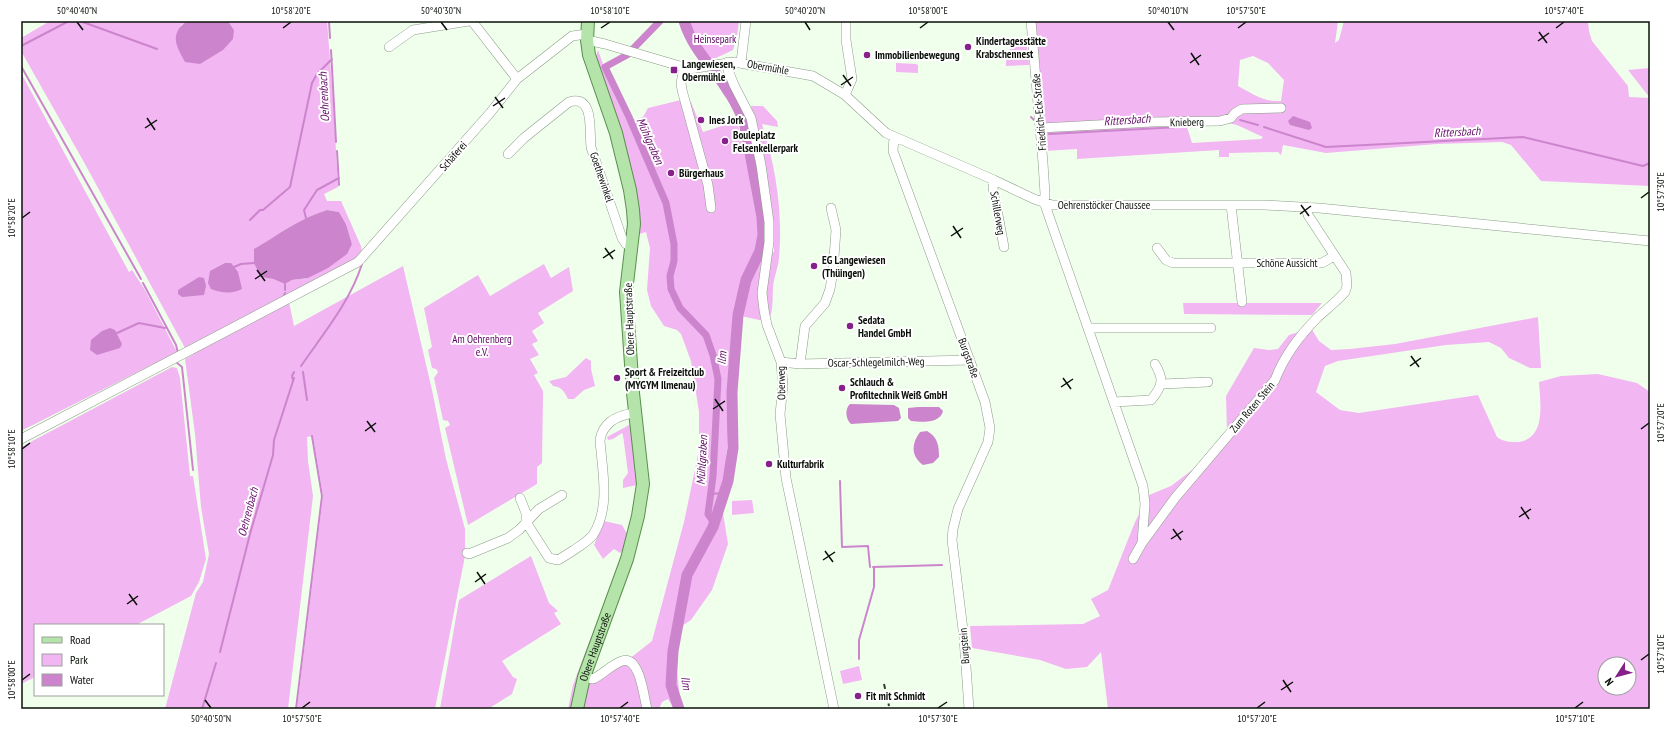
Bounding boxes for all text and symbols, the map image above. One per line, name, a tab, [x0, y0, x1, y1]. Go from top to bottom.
text: 50°40'40"N	[57, 4, 97, 17]
text: 10°58'20"E	[271, 4, 311, 17]
text: 50°40'30"N	[421, 4, 461, 17]
text: 10°58'10"E	[590, 4, 630, 17]
text: 50°40'20"N	[785, 4, 825, 17]
text: 10°58'00"E	[908, 4, 948, 17]
text: 50°40'10"N	[1148, 4, 1188, 17]
text: 10°57'50"E	[1226, 4, 1266, 17]
text: 10°57'40"E	[1544, 4, 1584, 17]
park label: Heinsepark	[694, 32, 737, 46]
place label: Kindertagesstätte Krabschennest	[976, 34, 1046, 61]
marker: Kindertagesstätte Krabschennest	[963, 42, 973, 52]
place label: Immobilienbewegung	[875, 48, 960, 62]
marker: Immobilienbewegung	[862, 50, 872, 60]
street label: Obermühle	[746, 56, 790, 78]
place label: Langewiesen, Obermühle	[682, 57, 735, 84]
marker: Langewiesen, Obermühle	[669, 65, 679, 75]
water label: Oehrenbach	[315, 71, 332, 122]
street label: Friedrich-Eck-Straße	[1029, 72, 1049, 151]
water label: Rittersbach	[1103, 110, 1152, 129]
place label: Ines Jork	[709, 113, 744, 127]
water label: Mühlgraben	[634, 115, 668, 167]
marker: Ines Jork	[696, 115, 706, 125]
street label: Knieberg	[1170, 115, 1204, 129]
water label: Rittersbach	[1433, 123, 1481, 140]
place label: Bouleplatz Felsenkellerpark	[733, 128, 799, 155]
marker: Bouleplatz Felsenkellerpark	[720, 136, 730, 146]
street label: Schäferei	[436, 138, 470, 174]
street label: Goethewinkel	[587, 150, 617, 204]
place label: Bürgerhaus	[679, 166, 724, 180]
marker: Bürgerhaus	[666, 168, 676, 178]
text: 10°57'30"E	[1654, 172, 1667, 212]
street label: Schillerweg	[987, 190, 1009, 236]
text: 10°58'20"E	[5, 198, 18, 238]
street label: Oehrenstöcker Chaussee	[1058, 198, 1151, 212]
place label: EG Langewiesen (Thüingen)	[822, 253, 886, 280]
street label: Schöne Aussicht	[1256, 256, 1318, 270]
marker: EG Langewiesen (Thüingen)	[809, 261, 819, 271]
street label: Obere Hauptstraße	[621, 282, 637, 355]
place label: Sedata Handel GmbH	[858, 313, 911, 340]
marker: Sedata Handel GmbH	[845, 321, 855, 331]
park label: Am Oehrenberg e.V.	[452, 332, 512, 359]
street label: Burgstraße	[955, 336, 983, 380]
water label: Ilm	[714, 350, 730, 365]
street label: Oscar-Schlegelmilch-Weg	[827, 354, 925, 370]
place label: Sport & Freizeitclub (MYGYM Ilmenau)	[625, 365, 704, 392]
street label: Oberweg	[774, 366, 788, 400]
marker: Sport & Freizeitclub (MYGYM Ilmenau)	[612, 373, 622, 383]
place label: Schlauch & Profiltechnik Weiß GmbH	[850, 375, 948, 402]
street label: Zum Roten Stein	[1227, 378, 1278, 435]
marker: Schlauch & Profiltechnik Weiß GmbH	[837, 383, 847, 393]
text: 10°57'20"E	[1654, 403, 1667, 443]
text: 10°58'10"E	[5, 429, 18, 469]
water label: Mühlgraben	[693, 434, 710, 485]
place label: Kulturfabrik	[777, 457, 825, 471]
marker: Kulturfabrik	[764, 459, 774, 469]
water label: Oehrenbach	[234, 485, 261, 538]
street label: Obere Hauptstraße	[576, 610, 614, 682]
legend	[34, 624, 164, 696]
street label: Burgstein	[956, 627, 972, 665]
text: Road	[70, 632, 90, 647]
text: 10°57'10"E	[1654, 634, 1667, 674]
text: Park	[70, 652, 88, 667]
north arrow	[1597, 656, 1637, 696]
text: 10°58'00"E	[5, 660, 18, 700]
text: Water	[70, 672, 95, 687]
water label: Ilm	[678, 675, 695, 692]
text: N	[1601, 675, 1616, 688]
place label: Fit mit Schmidt	[866, 689, 926, 703]
marker: Fit mit Schmidt	[853, 691, 863, 701]
text: 50°40'50"N	[191, 712, 231, 725]
text: 10°57'50"E	[282, 712, 322, 725]
text: 10°57'40"E	[600, 712, 640, 725]
text: 10°57'30"E	[918, 712, 958, 725]
text: 10°57'20"E	[1237, 712, 1277, 725]
text: 10°57'10"E	[1555, 712, 1595, 725]

